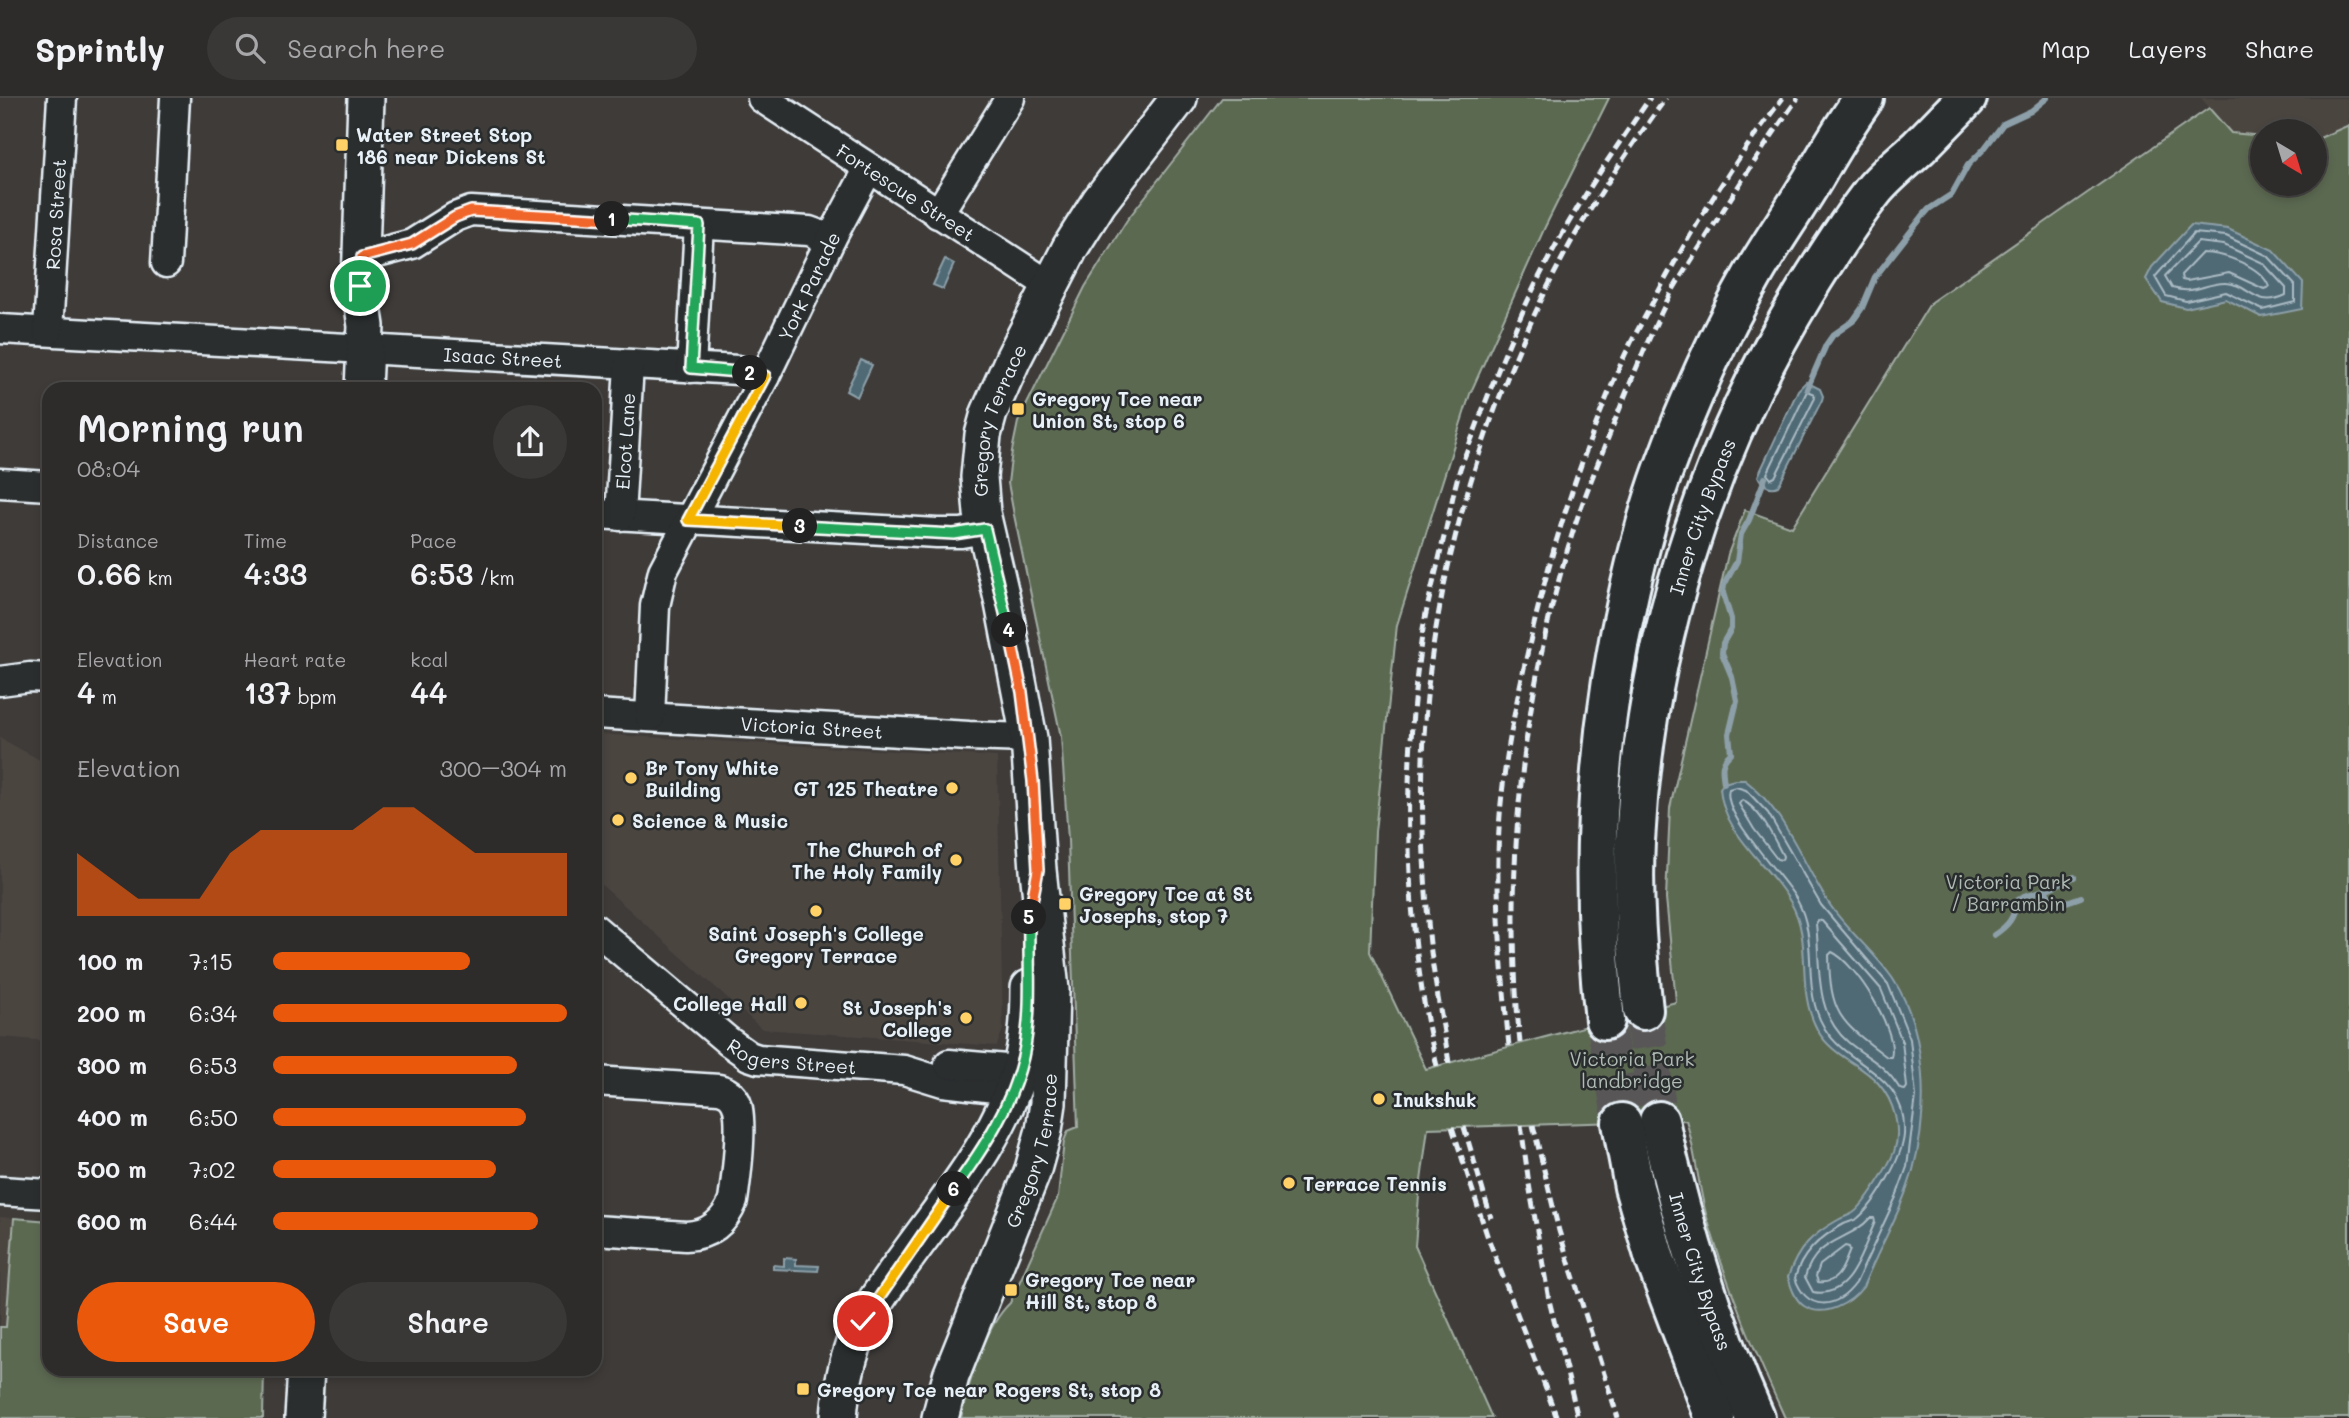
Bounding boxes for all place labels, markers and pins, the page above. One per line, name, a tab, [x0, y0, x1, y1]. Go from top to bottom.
place label: Water Street Stop 186 near Dickens St	[356, 122, 546, 169]
marker: Water Street Stop 186 near Dickens St	[334, 137, 350, 153]
pin: 1	[594, 202, 630, 236]
pin	[330, 256, 390, 316]
pin: 2	[732, 356, 768, 390]
place label: Gregory Tce near Union St, stop 6	[1032, 386, 1202, 433]
marker: Gregory Tce near Union St, stop 6	[1010, 401, 1026, 417]
pin: 3	[782, 508, 818, 544]
pin: 4	[992, 612, 1026, 648]
place label: Br Tony White Building	[645, 755, 779, 802]
marker: Br Tony White Building	[623, 770, 639, 786]
place label: GT 125 Theatre	[793, 776, 938, 801]
marker: GT 125 Theatre	[944, 780, 960, 796]
place label: Science & Music	[632, 808, 788, 833]
marker: Science & Music	[610, 812, 626, 828]
place label: The Church of The Holy Family	[792, 837, 943, 884]
marker: The Church of The Holy Family	[948, 852, 964, 868]
place label: Gregory Tce at St Josephs, stop 7	[1079, 881, 1253, 928]
marker: Gregory Tce at St Josephs, stop 7	[1057, 896, 1073, 912]
pin: 5	[1012, 900, 1046, 934]
marker: Saint Joseph's College Gregory Terrace	[808, 903, 824, 919]
place label: Saint Joseph's College Gregory Terrace	[708, 921, 924, 968]
place label: College Hall	[673, 991, 787, 1016]
marker: College Hall	[793, 995, 809, 1011]
place label: St Joseph's College	[842, 995, 952, 1042]
marker: St Joseph's College	[958, 1010, 974, 1026]
place label: Inukshuk	[1393, 1087, 1476, 1112]
marker: Inukshuk	[1371, 1091, 1387, 1107]
place label: Terrace Tennis	[1303, 1171, 1447, 1196]
pin: 6	[936, 1172, 972, 1206]
marker: Terrace Tennis	[1281, 1175, 1297, 1191]
place label: Gregory Tce near Hill St, stop 8	[1025, 1267, 1195, 1314]
marker: Gregory Tce near Hill St, stop 8	[1003, 1282, 1019, 1298]
pin	[833, 1291, 893, 1351]
place label: Gregory Tce near Rogers St, stop 8	[817, 1377, 1161, 1402]
marker: Gregory Tce near Rogers St, stop 8	[795, 1381, 811, 1397]

